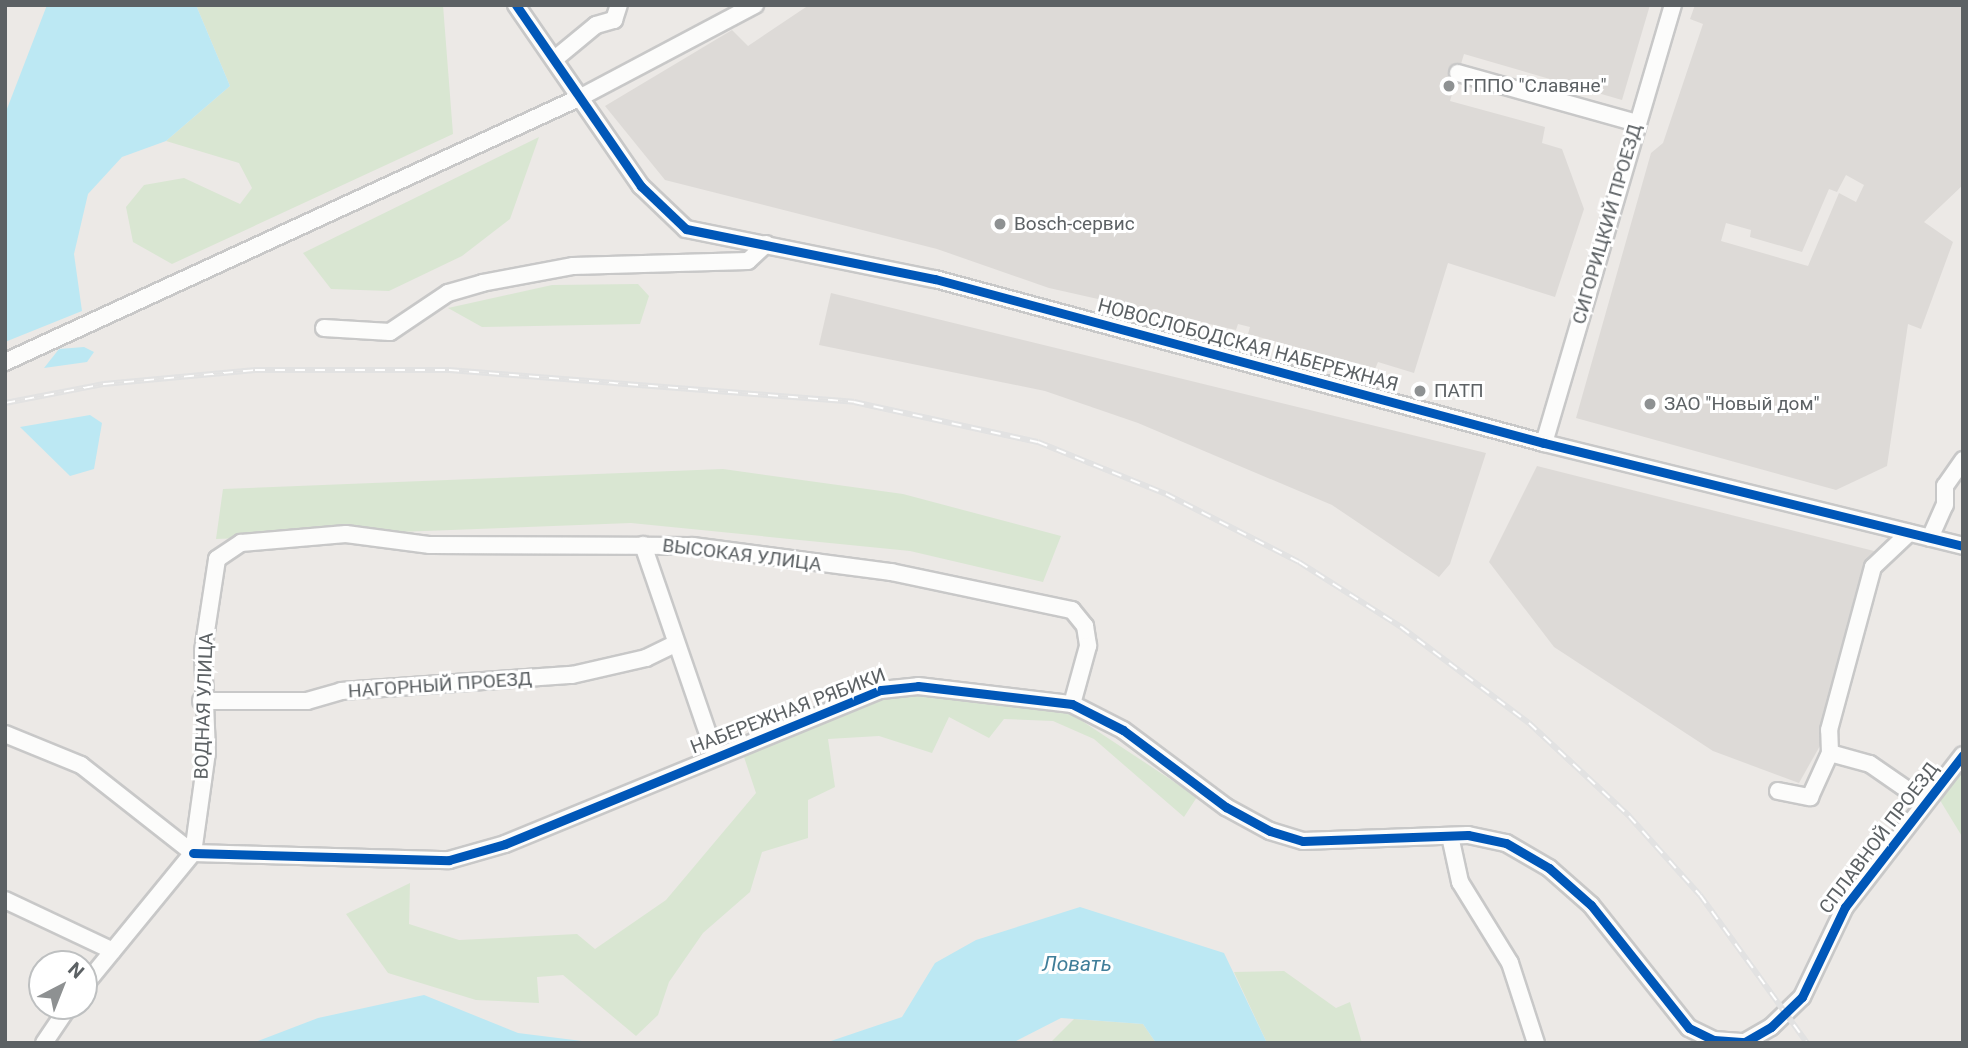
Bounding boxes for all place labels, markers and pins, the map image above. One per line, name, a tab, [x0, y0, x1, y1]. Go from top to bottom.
place label: ГППО "Славяне"	[1463, 75, 1607, 97]
marker: ГППО "Славяне"	[1441, 78, 1457, 94]
place label: Bosch-сервис	[1014, 213, 1135, 235]
marker: Bosch-сервис	[992, 216, 1008, 232]
place label: ПАТП	[1434, 380, 1484, 402]
marker: ПАТП	[1412, 383, 1428, 399]
place label: ЗАО "Новый дом"	[1664, 393, 1820, 415]
marker: ЗАО "Новый дом"	[1642, 396, 1658, 412]

